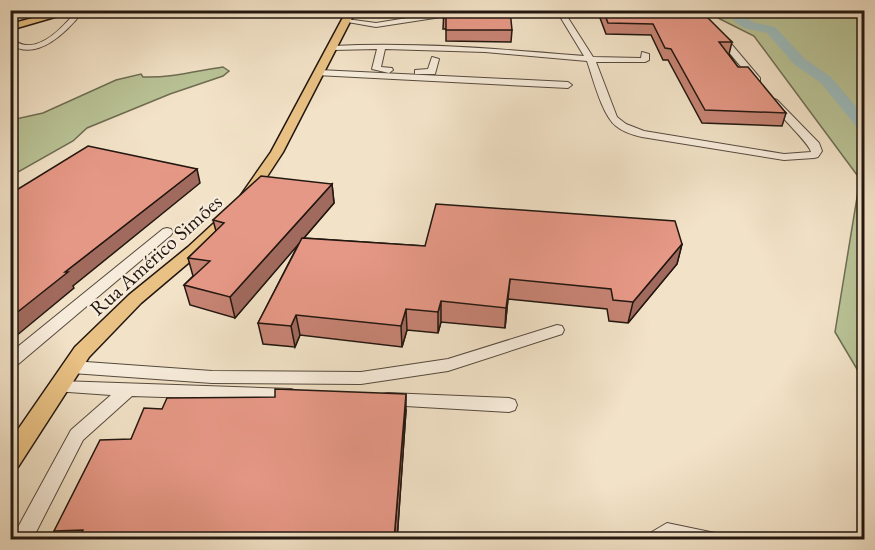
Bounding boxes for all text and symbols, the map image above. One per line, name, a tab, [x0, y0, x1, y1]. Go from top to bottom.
street label: Rua Américo Simões	[84, 188, 228, 321]

